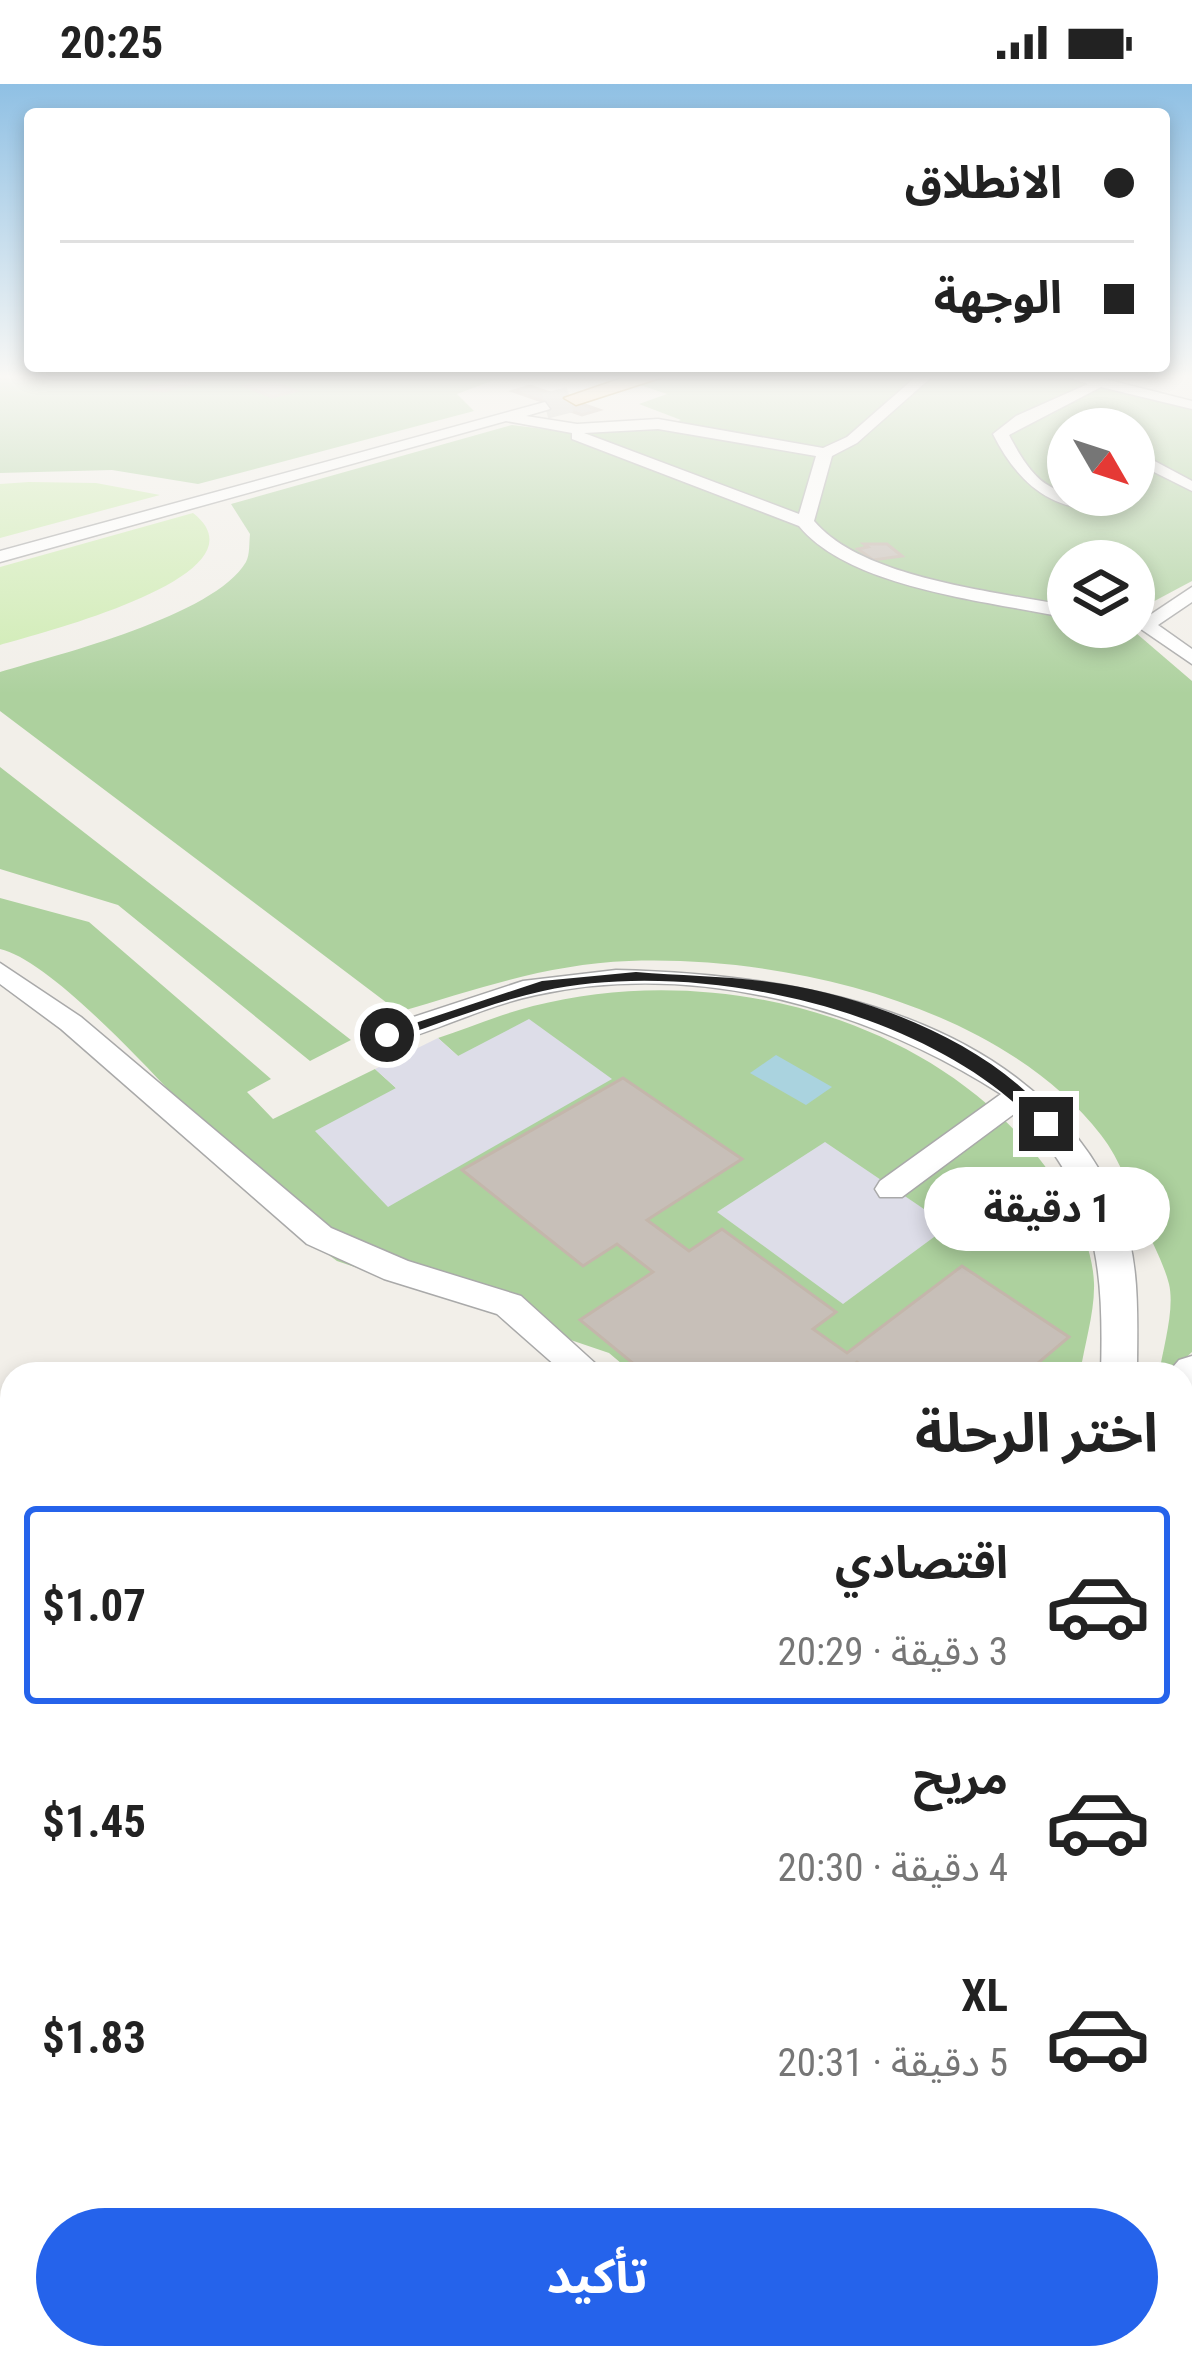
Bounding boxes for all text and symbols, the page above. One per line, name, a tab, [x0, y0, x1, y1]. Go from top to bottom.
text: 20:25	[60, 16, 163, 69]
text: الانطلاق	[905, 156, 1062, 209]
text: الوجهة	[934, 271, 1062, 324]
north arrow	[1047, 408, 1155, 516]
map controls	[1047, 408, 1155, 648]
button: layers	[1047, 540, 1155, 648]
route start	[360, 1008, 414, 1062]
route end	[1019, 1097, 1073, 1151]
callout: 1 دقيقة	[923, 1166, 1169, 1250]
text: 1 دقيقة	[984, 1186, 1110, 1232]
text: اختر الرحلة	[915, 1402, 1158, 1465]
text: اقتصادي	[835, 1536, 1008, 1589]
icon: car	[1044, 1551, 1152, 1659]
text: $1.07	[42, 1579, 146, 1632]
text: 3 دقيقة · 20:29	[777, 1629, 1008, 1675]
text: مريح	[913, 1752, 1008, 1805]
icon: car	[1044, 1767, 1152, 1875]
text: $1.45	[42, 1795, 146, 1848]
text: 4 دقيقة · 20:30	[777, 1845, 1008, 1891]
text: XL	[961, 1969, 1008, 2022]
icon: car	[1044, 1983, 1152, 2091]
text: $1.83	[42, 2011, 146, 2064]
text: 5 دقيقة · 20:31	[777, 2040, 1008, 2086]
button: تأكيد	[36, 2208, 1158, 2346]

